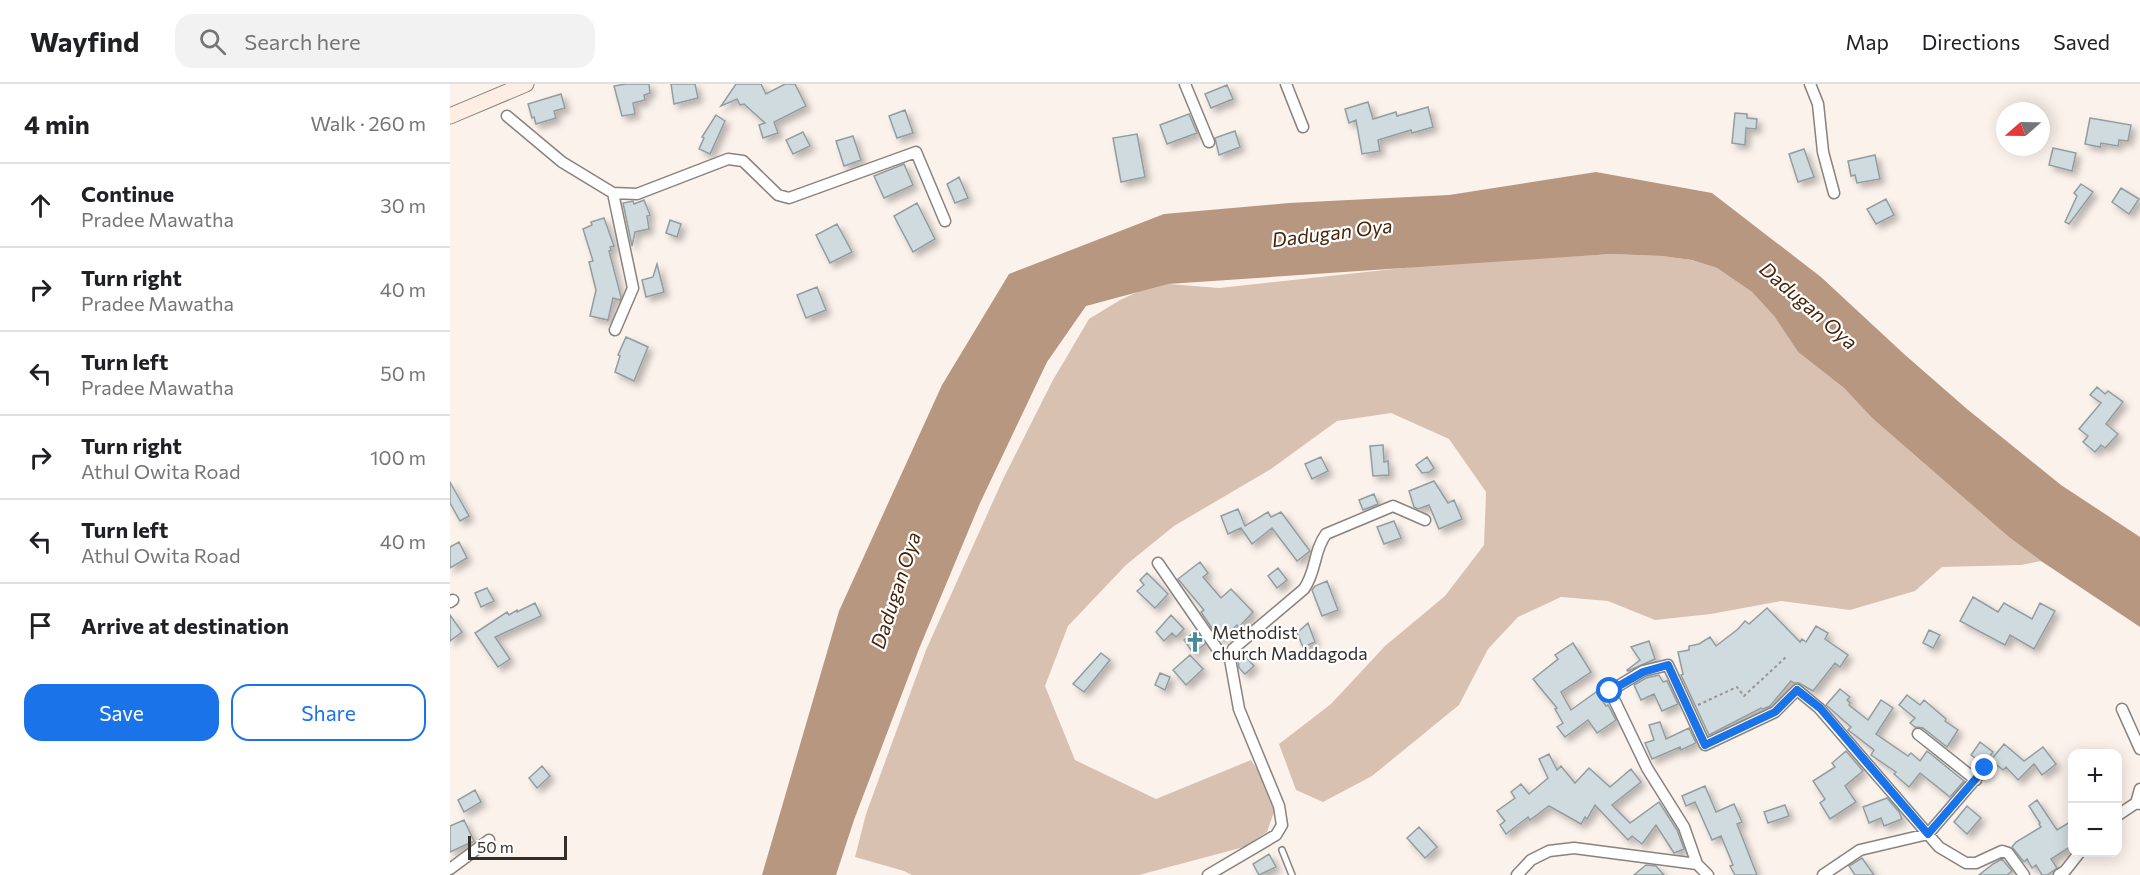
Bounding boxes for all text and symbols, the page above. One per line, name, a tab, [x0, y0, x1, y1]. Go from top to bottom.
search box	[175, 14, 595, 68]
text: Wayfind	[30, 24, 139, 58]
icon: search	[196, 25, 229, 58]
text: Search here	[244, 28, 361, 55]
text: Map	[1846, 29, 1889, 54]
text: Directions	[1922, 29, 2020, 54]
text: Saved	[2053, 29, 2110, 54]
north arrow	[1996, 102, 2050, 156]
text: 4 min	[24, 108, 90, 139]
text: Walk · 260 m	[310, 111, 426, 135]
text: Continue	[81, 180, 174, 207]
icon: ahead	[24, 189, 57, 222]
text: 30 m	[380, 193, 426, 217]
text: Pradee Mawatha	[81, 207, 234, 231]
water label: Dadugan Oya	[1270, 213, 1394, 251]
water label: Dadugan Oya	[1755, 256, 1863, 354]
text: Turn right	[81, 264, 182, 291]
icon: right	[24, 273, 57, 306]
text: 40 m	[380, 277, 426, 301]
text: Pradee Mawatha	[81, 291, 234, 315]
text: Turn left	[81, 348, 168, 375]
icon: left	[24, 357, 57, 390]
text: 50 m	[380, 361, 426, 385]
text: Pradee Mawatha	[81, 375, 234, 399]
text: Turn right	[81, 432, 182, 459]
icon: right	[24, 441, 57, 474]
text: 100 m	[370, 445, 426, 469]
text: Athul Owita Road	[81, 459, 240, 483]
text: Turn left	[81, 516, 168, 543]
icon: left	[24, 525, 57, 558]
text: 40 m	[380, 529, 426, 553]
water label: Dadugan Oya	[865, 529, 925, 651]
text: Athul Owita Road	[81, 543, 240, 567]
icon: arrive	[24, 609, 57, 642]
text: Arrive at destination	[81, 612, 289, 639]
place label: Methodist church Maddagoda	[1212, 621, 1368, 664]
church icon: Methodist church Maddagoda	[1183, 630, 1207, 654]
route start	[1596, 677, 1622, 703]
button: Save	[24, 684, 219, 741]
button: Share	[231, 684, 426, 741]
map controls	[2068, 749, 2122, 857]
button: +	[2068, 749, 2122, 803]
route end	[1971, 754, 1997, 780]
button: −	[2068, 803, 2122, 857]
scale bar	[468, 833, 567, 860]
text: 50 m	[477, 837, 514, 856]

